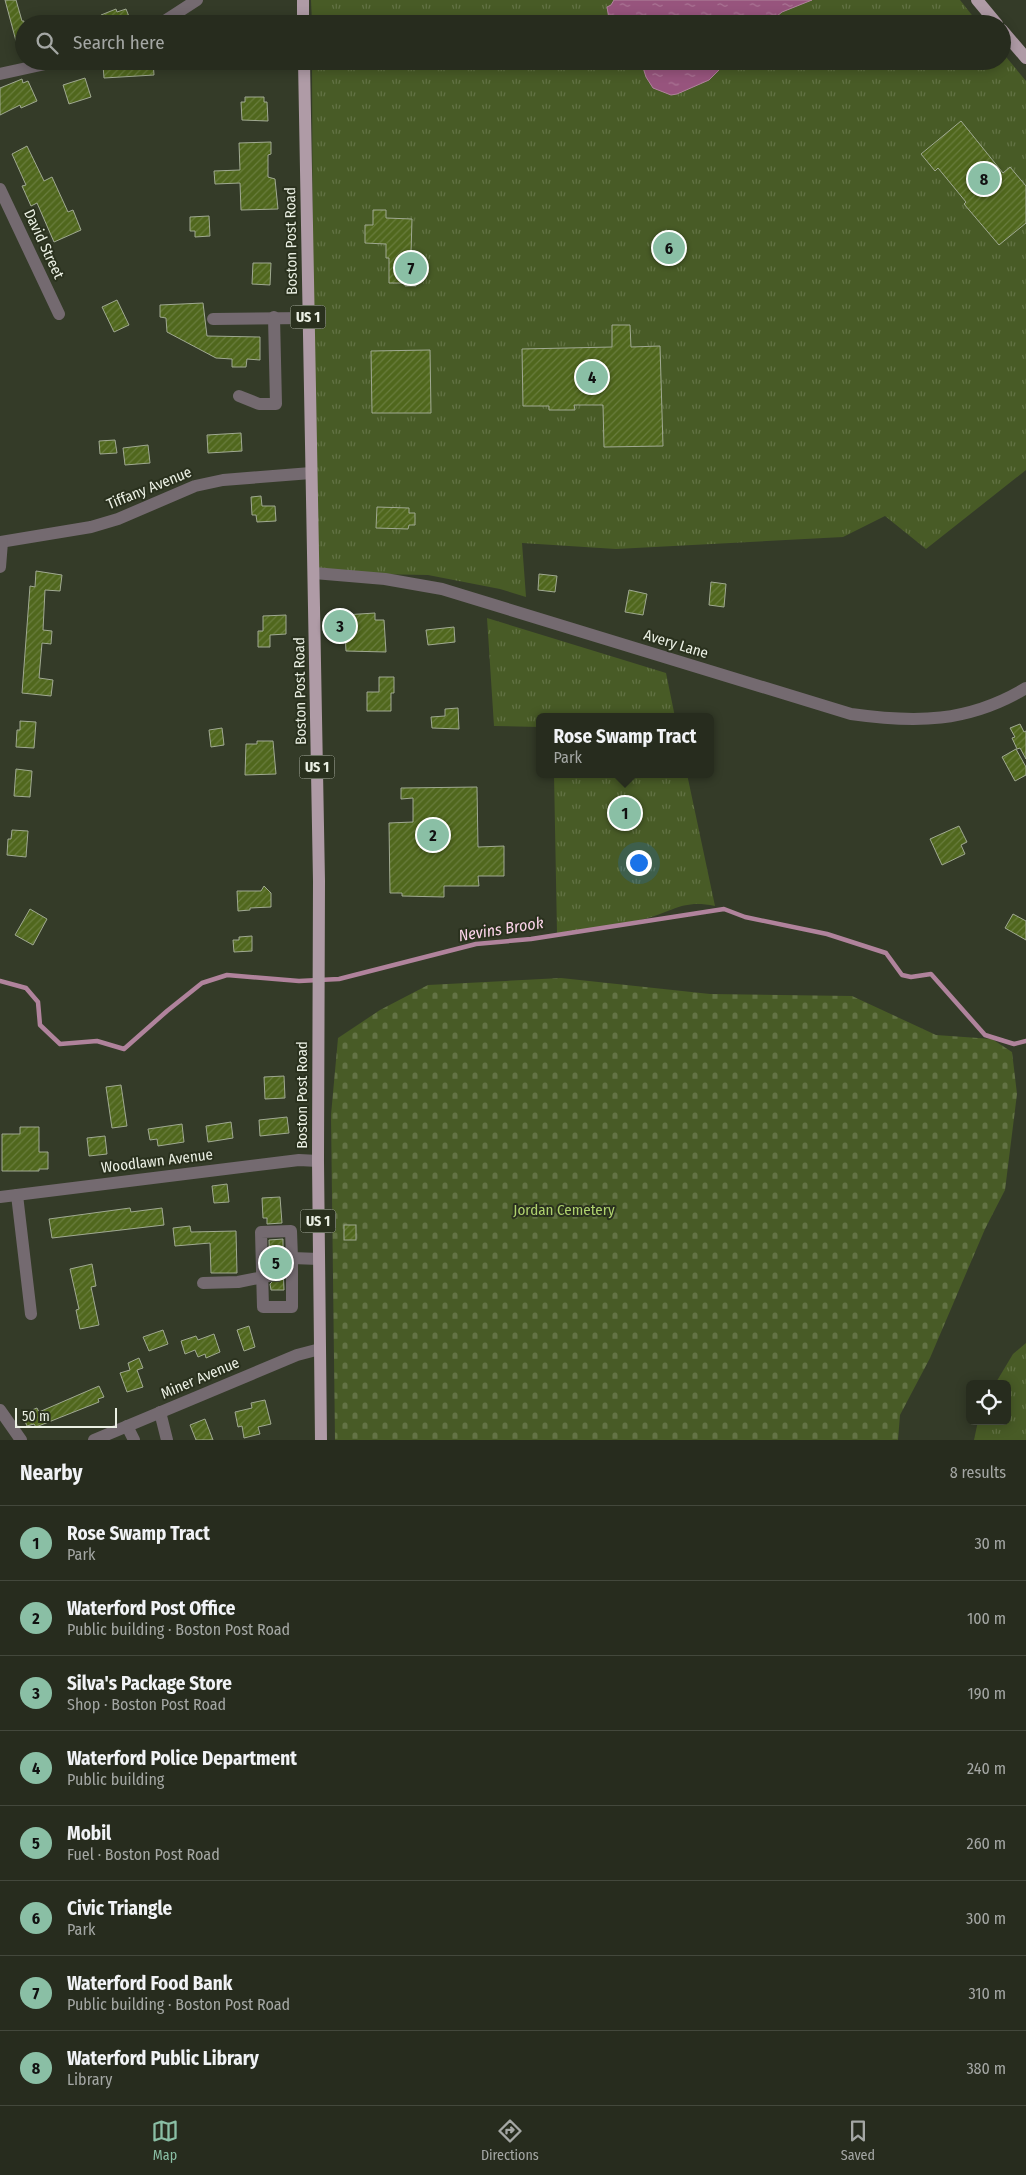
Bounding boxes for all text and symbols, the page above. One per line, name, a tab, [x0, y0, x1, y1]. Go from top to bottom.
search box	[15, 15, 1011, 70]
icon: search	[33, 29, 61, 57]
text: Search here	[73, 31, 165, 54]
pin: 8	[968, 160, 1000, 198]
street label: Boston Post Road	[281, 187, 301, 295]
street label: David Street	[20, 206, 68, 282]
pin: 6	[653, 229, 685, 267]
pin: 7	[395, 249, 427, 287]
road number: US 1	[290, 306, 326, 328]
pin: 4	[576, 358, 608, 396]
street label: Tiffany Avenue	[104, 463, 194, 513]
pin: 3	[324, 607, 356, 645]
street label: Avery Lane	[642, 626, 710, 662]
street label: Boston Post Road	[290, 637, 310, 745]
popup	[536, 713, 714, 778]
text: Rose Swamp Tract	[554, 725, 696, 748]
text: Park	[554, 748, 582, 767]
road number: US 1	[300, 756, 334, 779]
pin: 1	[609, 794, 641, 832]
pin: 2	[417, 816, 449, 854]
your location	[626, 850, 652, 876]
water label: Nevins Brook	[457, 913, 545, 945]
street label: Boston Post Road	[293, 1041, 311, 1149]
street label: Woodlawn Avenue	[100, 1145, 214, 1177]
park label: Jordan Cemetery	[513, 1201, 615, 1219]
road number: US 1	[300, 1210, 336, 1232]
pin: 5	[260, 1244, 292, 1282]
street label: Miner Avenue	[158, 1353, 242, 1403]
map controls	[966, 1380, 1011, 1425]
button: locate	[966, 1380, 1011, 1425]
scale bar	[15, 1405, 118, 1428]
text: 50 m	[22, 1408, 50, 1425]
text: Nearby	[20, 1460, 82, 1486]
text: 8 results	[950, 1463, 1006, 1482]
text: Rose Swamp Tract	[67, 1522, 210, 1545]
text: 1	[33, 1534, 39, 1553]
text: 30 m	[974, 1534, 1006, 1553]
text: Park	[67, 1545, 95, 1564]
text: Waterford Post Office	[67, 1597, 235, 1620]
text: 2	[32, 1609, 40, 1628]
text: 100 m	[967, 1609, 1006, 1628]
text: Public building · Boston Post Road	[67, 1620, 290, 1639]
text: Silva's Package Store	[67, 1672, 232, 1695]
text: 3	[32, 1684, 40, 1703]
text: 190 m	[968, 1684, 1006, 1703]
text: Shop · Boston Post Road	[67, 1695, 226, 1714]
text: Waterford Police Department	[67, 1747, 297, 1770]
text: 4	[32, 1759, 40, 1778]
text: 240 m	[967, 1759, 1006, 1778]
text: Public building	[67, 1770, 164, 1789]
text: Mobil	[67, 1822, 111, 1845]
text: 5	[32, 1834, 40, 1853]
text: 260 m	[967, 1834, 1006, 1853]
text: Fuel · Boston Post Road	[67, 1845, 220, 1864]
text: Civic Triangle	[67, 1897, 172, 1920]
text: 6	[32, 1909, 40, 1928]
text: 300 m	[966, 1909, 1006, 1928]
text: Park	[67, 1920, 95, 1939]
text: Waterford Food Bank	[67, 1972, 232, 1995]
text: 7	[33, 1984, 39, 2003]
text: 310 m	[969, 1984, 1006, 2003]
text: Public building · Boston Post Road	[67, 1995, 290, 2014]
text: Waterford Public Library	[67, 2047, 259, 2070]
text: 8	[32, 2059, 40, 2078]
text: 380 m	[966, 2059, 1006, 2078]
text: Library	[67, 2070, 112, 2089]
tab: Map	[151, 2117, 179, 2164]
tab: Directions	[481, 2117, 539, 2164]
tab: Saved	[841, 2117, 875, 2164]

